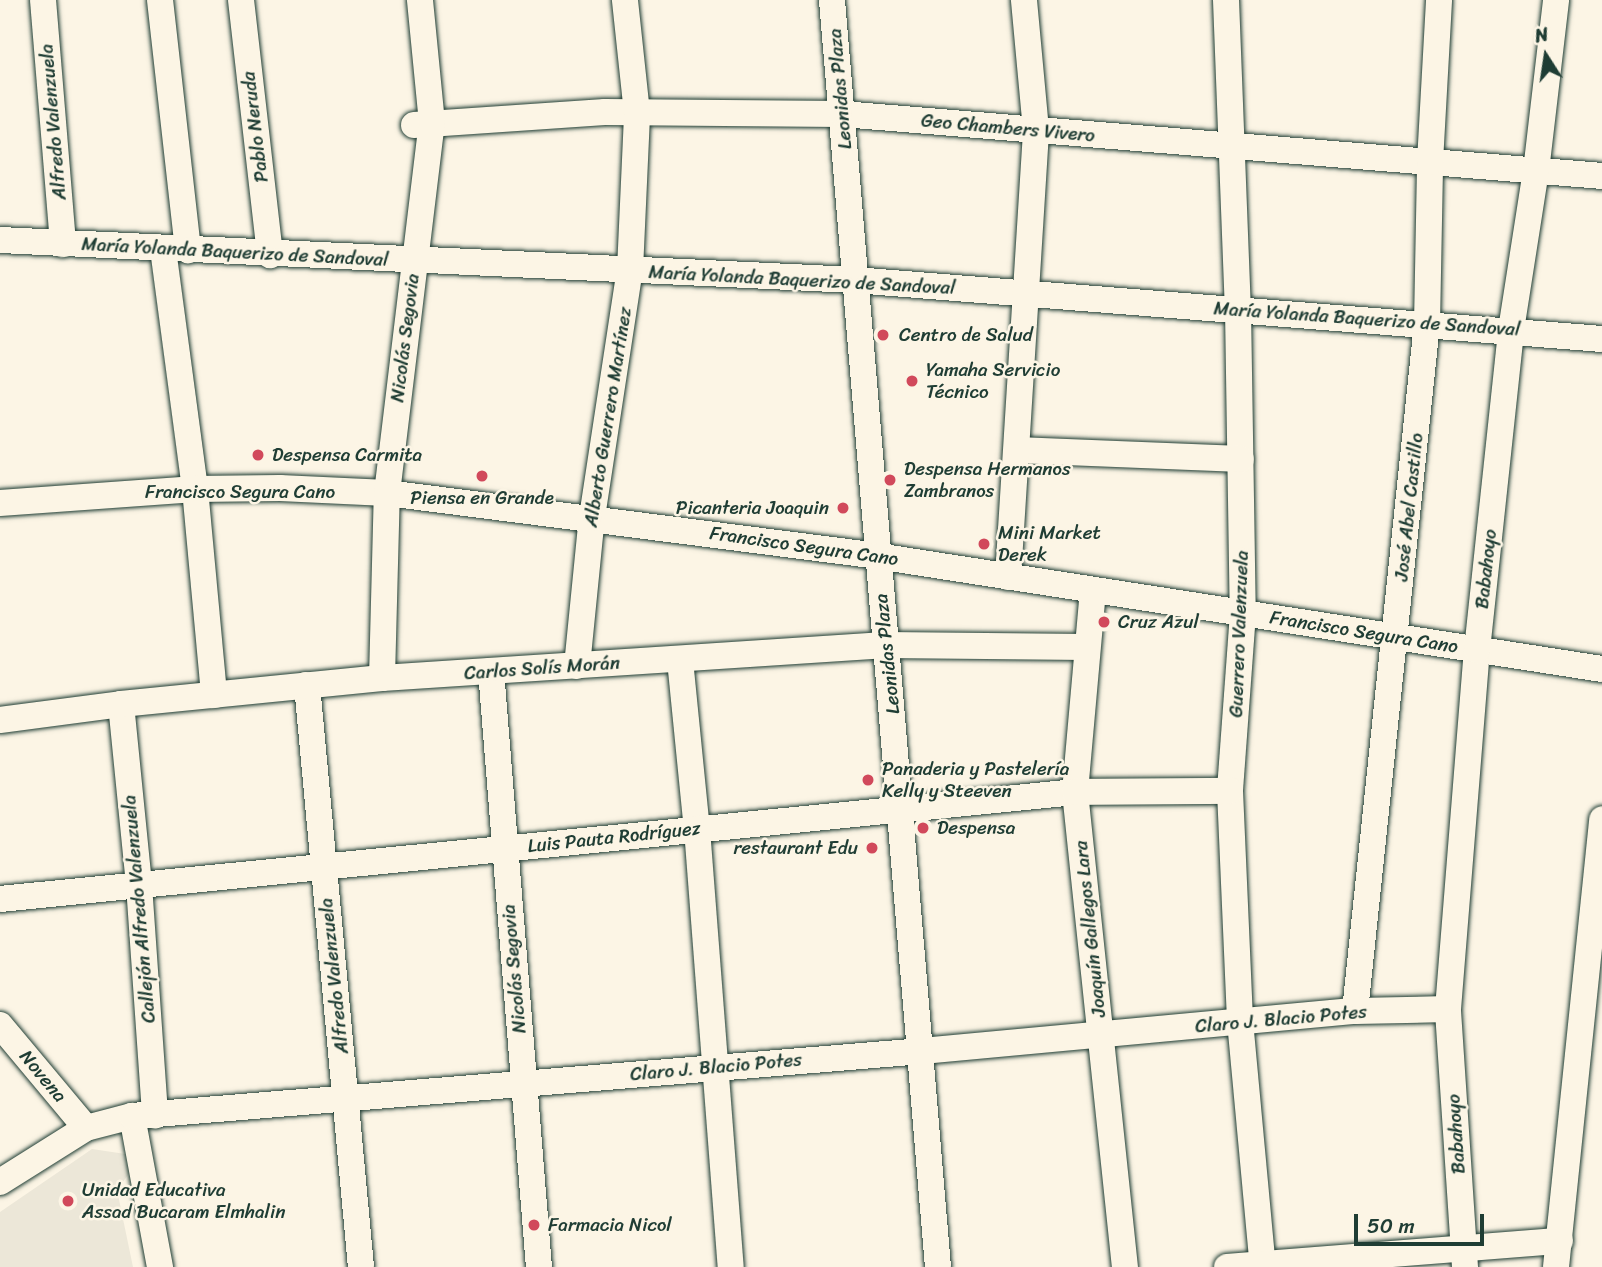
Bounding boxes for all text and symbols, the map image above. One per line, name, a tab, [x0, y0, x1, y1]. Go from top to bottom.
text: N	[1532, 17, 1551, 52]
north arrow	[1511, 21, 1581, 91]
street label: Leonidas Plaza	[823, 28, 857, 150]
street label: Alfredo Valenzuela	[35, 43, 71, 201]
street label: Pablo Neruda	[237, 70, 273, 184]
street label: Geo Chambers Vivero	[919, 109, 1097, 147]
street label: María Yolanda Baquerizo de Sandoval	[81, 233, 389, 271]
street label: María Yolanda Baquerizo de Sandoval	[648, 261, 956, 299]
street label: Nicolás Segovia	[386, 272, 424, 404]
street label: María Yolanda Baquerizo de Sandoval	[1213, 297, 1521, 341]
street label: Alberto Guerrero Martínez	[579, 305, 637, 529]
place label: Centro de Salud	[899, 324, 1033, 346]
marker: Centro de Salud	[873, 325, 893, 345]
place label: Yamaha Servicio Técnico	[926, 359, 1061, 403]
marker: Yamaha Servicio Técnico	[904, 373, 920, 389]
street label: José Abel Castillo	[1390, 432, 1428, 582]
place label: Despensa Carmita	[272, 444, 421, 466]
marker: Despensa Carmita	[250, 447, 266, 463]
place label: Despensa Hermanos Zambranos	[904, 458, 1071, 502]
marker: Piensa en Grande	[474, 468, 490, 484]
marker: Despensa Hermanos Zambranos	[882, 472, 898, 488]
street label: Francisco Segura Cano	[145, 481, 335, 503]
place label: Piensa en Grande	[410, 487, 554, 509]
place label: Picanteria Joaquin	[676, 497, 829, 519]
marker: Picanteria Joaquin	[835, 500, 851, 516]
street label: Francisco Segura Cano	[708, 521, 900, 571]
place label: Mini Market Derek	[998, 522, 1100, 566]
street label: Babahoyo	[1470, 528, 1502, 610]
marker: Mini Market Derek	[976, 536, 992, 552]
street label: Guerrero Valenzuela	[1225, 550, 1253, 718]
street label: Leonidas Plaza	[869, 593, 905, 715]
street label: Francisco Segura Cano	[1268, 606, 1460, 658]
place label: Cruz Azul	[1118, 611, 1199, 633]
marker: Cruz Azul	[1096, 614, 1112, 630]
street label: Carlos Solís Morán	[464, 651, 620, 685]
place label: Panaderia y Pastelería Kelly y Steeven	[882, 758, 1069, 802]
marker: Panaderia y Pastelería Kelly y Steeven	[860, 772, 876, 788]
street label: Callejón Alfredo Valenzuela	[118, 794, 160, 1024]
street label: Luis Pauta Rodríguez	[526, 817, 702, 857]
place label: Despensa	[937, 817, 1015, 839]
marker: Despensa	[915, 820, 931, 836]
place label: restaurant Edu	[733, 837, 858, 859]
street label: Joaquín Gallegos Lara	[1069, 839, 1111, 1019]
marker: restaurant Edu	[864, 840, 880, 856]
street label: Alfredo Valenzuela	[314, 897, 354, 1055]
street label: Nicolás Segovia	[497, 903, 531, 1035]
street label: Claro J. Blacio Potes	[1194, 1000, 1368, 1038]
street label: Novena	[15, 1045, 71, 1107]
street label: Claro J. Blacio Potes	[629, 1048, 803, 1086]
street label: Babahoyo	[1442, 1093, 1470, 1175]
place label: Unidad Educativa Assad Bucaram Elmhalin	[82, 1179, 285, 1223]
marker: Unidad Educativa Assad Bucaram Elmhalin	[60, 1193, 76, 1209]
scale bar	[1357, 1200, 1486, 1244]
text: 50 m	[1367, 1207, 1415, 1245]
place label: Farmacia Nicol	[548, 1214, 672, 1236]
marker: Farmacia Nicol	[526, 1217, 542, 1233]

